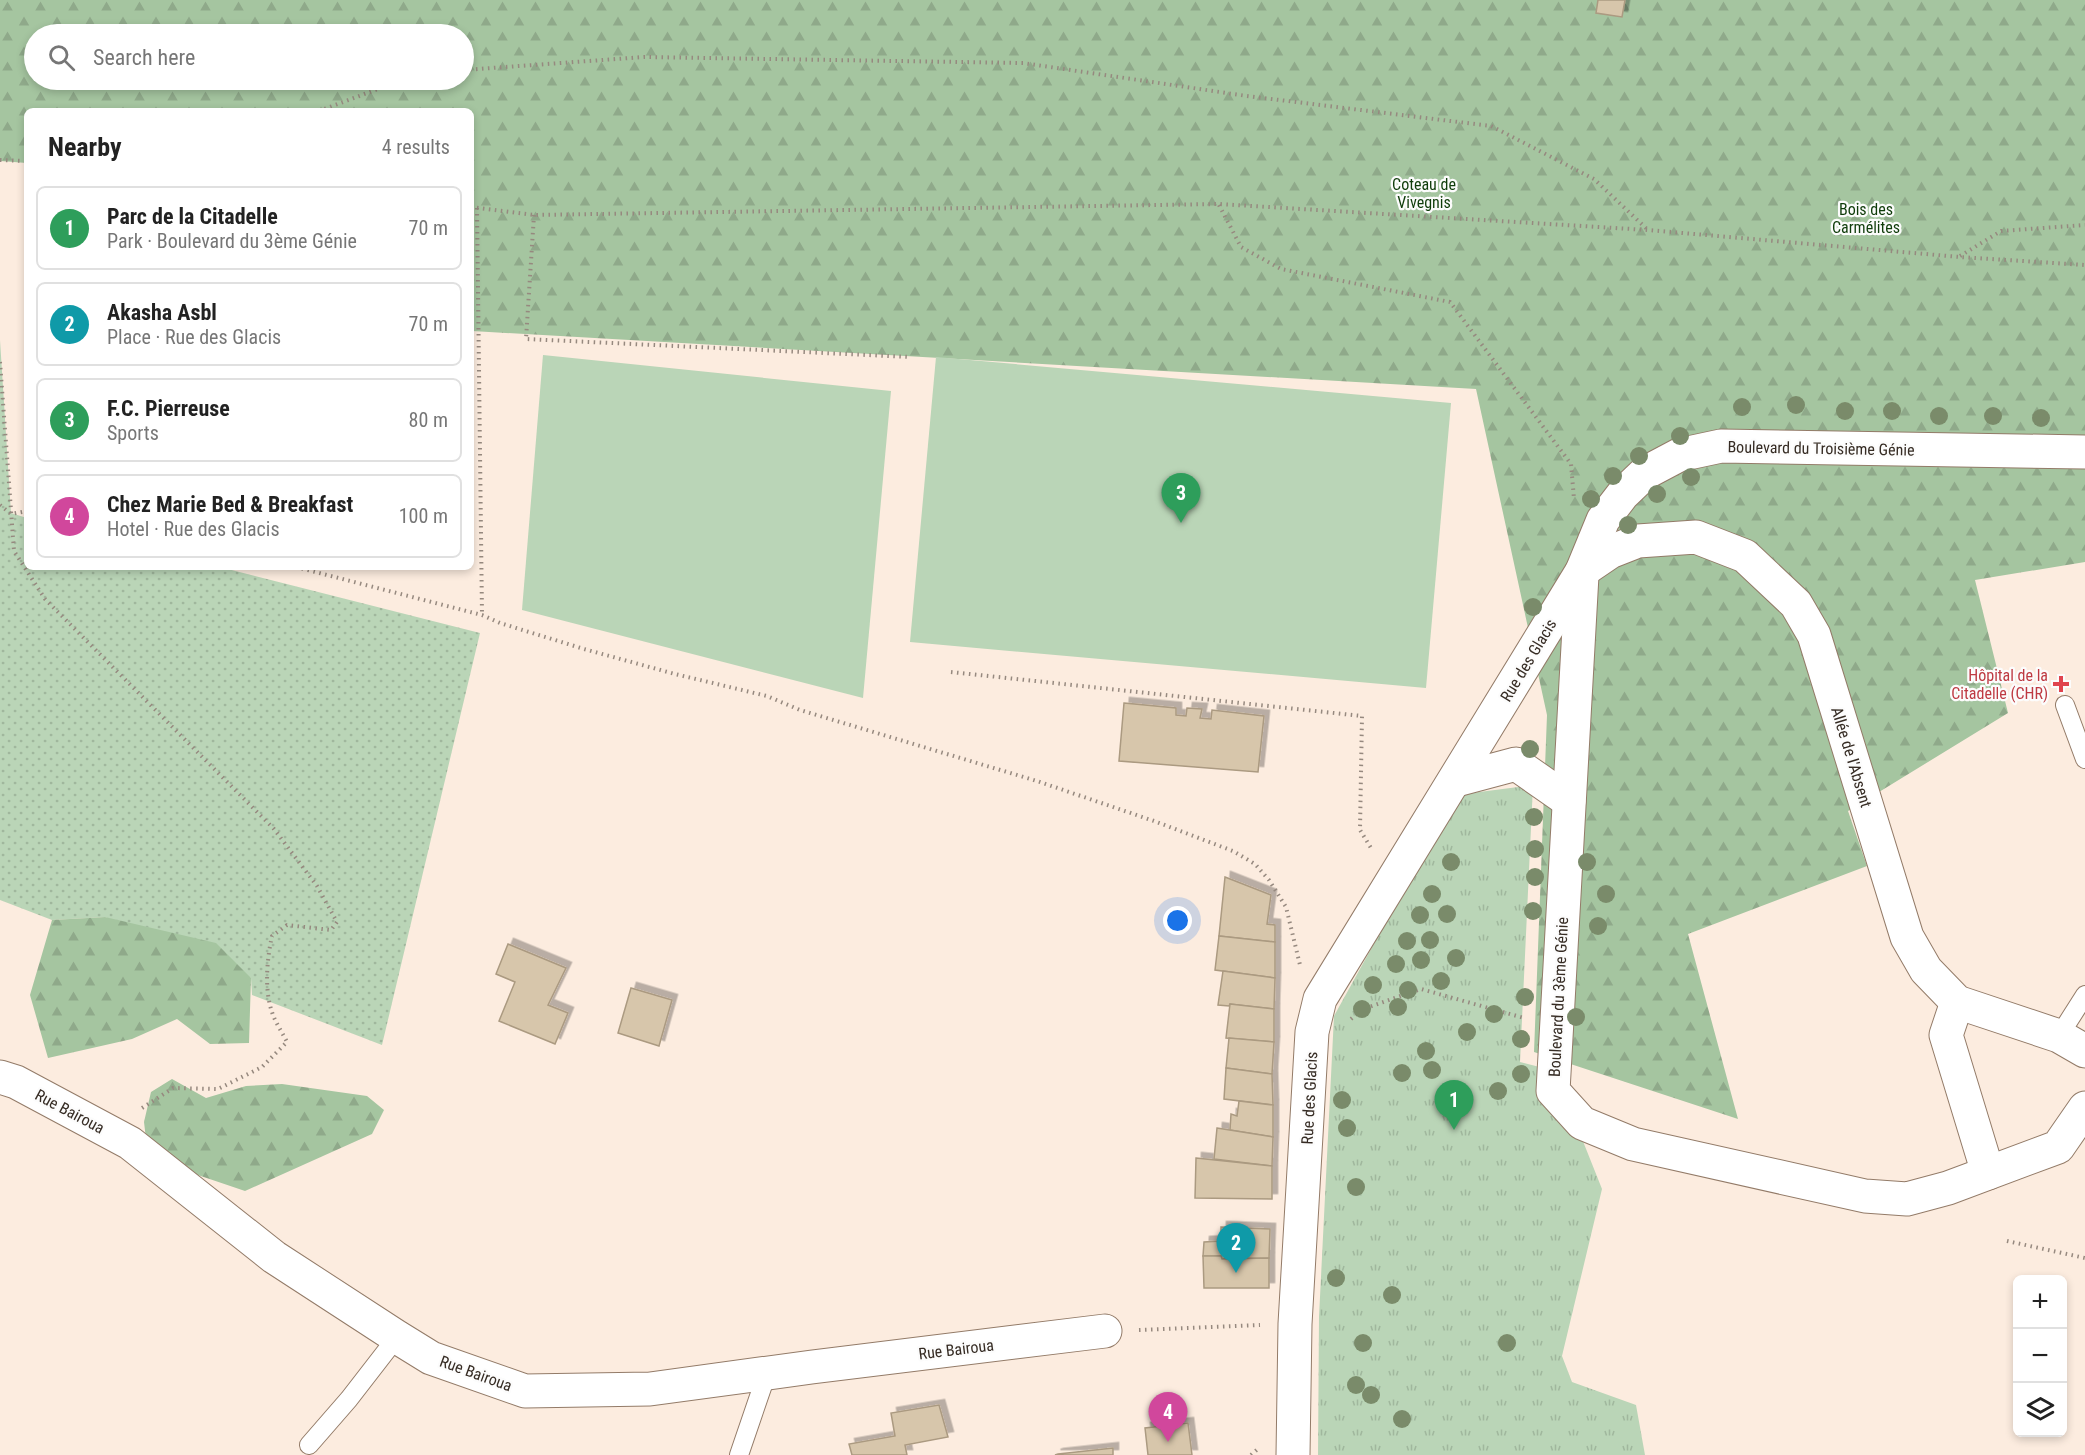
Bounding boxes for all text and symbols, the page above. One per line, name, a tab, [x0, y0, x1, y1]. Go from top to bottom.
search box	[24, 24, 474, 90]
icon: search	[45, 41, 78, 74]
text: Search here	[93, 45, 195, 70]
text: Nearby	[48, 132, 122, 162]
text: 4 results	[382, 135, 450, 159]
park label: Coteau de Vivegnis	[1392, 175, 1456, 212]
park label: Bois des Carmélites	[1832, 200, 1900, 237]
text: Parc de la Citadelle	[107, 204, 278, 229]
text: 1	[64, 216, 75, 240]
text: 70 m	[409, 216, 448, 240]
text: Park · Boulevard du 3ème Génie	[107, 229, 357, 253]
text: Akasha Asbl	[107, 300, 217, 325]
text: 2	[64, 312, 75, 336]
text: 70 m	[409, 312, 448, 336]
text: Place · Rue des Glacis	[107, 325, 281, 349]
text: F.C. Pierreuse	[107, 396, 230, 421]
text: 3	[64, 408, 75, 432]
text: 80 m	[409, 408, 448, 432]
text: Sports	[107, 421, 159, 445]
street label: Boulevard du Troisième Génie	[1727, 437, 1915, 460]
pin: 3	[1162, 474, 1200, 523]
text: Chez Marie Bed & Breakfast	[107, 492, 353, 517]
text: 4	[64, 504, 75, 528]
text: 100 m	[399, 504, 448, 528]
text: Hotel · Rue des Glacis	[107, 517, 280, 541]
street label: Rue des Glacis	[1496, 616, 1561, 705]
place label: Hôpital de la Citadelle (CHR)	[1951, 666, 2048, 703]
marker: Hôpital de la Citadelle (CHR)	[2052, 675, 2070, 693]
street label: Allée de l'Absent	[1827, 705, 1876, 810]
your location	[1163, 906, 1192, 935]
street label: Boulevard du 3ème Génie	[1545, 917, 1572, 1077]
street label: Rue des Glacis	[1298, 1051, 1321, 1145]
pin: 1	[1434, 1080, 1474, 1130]
street label: Rue Bairoua	[32, 1085, 108, 1138]
pin: 2	[1216, 1224, 1256, 1273]
map controls	[2013, 1275, 2067, 1437]
button: +	[2013, 1275, 2067, 1329]
button: −	[2013, 1329, 2067, 1383]
street label: Rue Bairoua	[917, 1335, 995, 1364]
street label: Rue Bairoua	[437, 1352, 515, 1395]
button: layers	[2013, 1383, 2067, 1437]
pin: 4	[1148, 1392, 1188, 1442]

